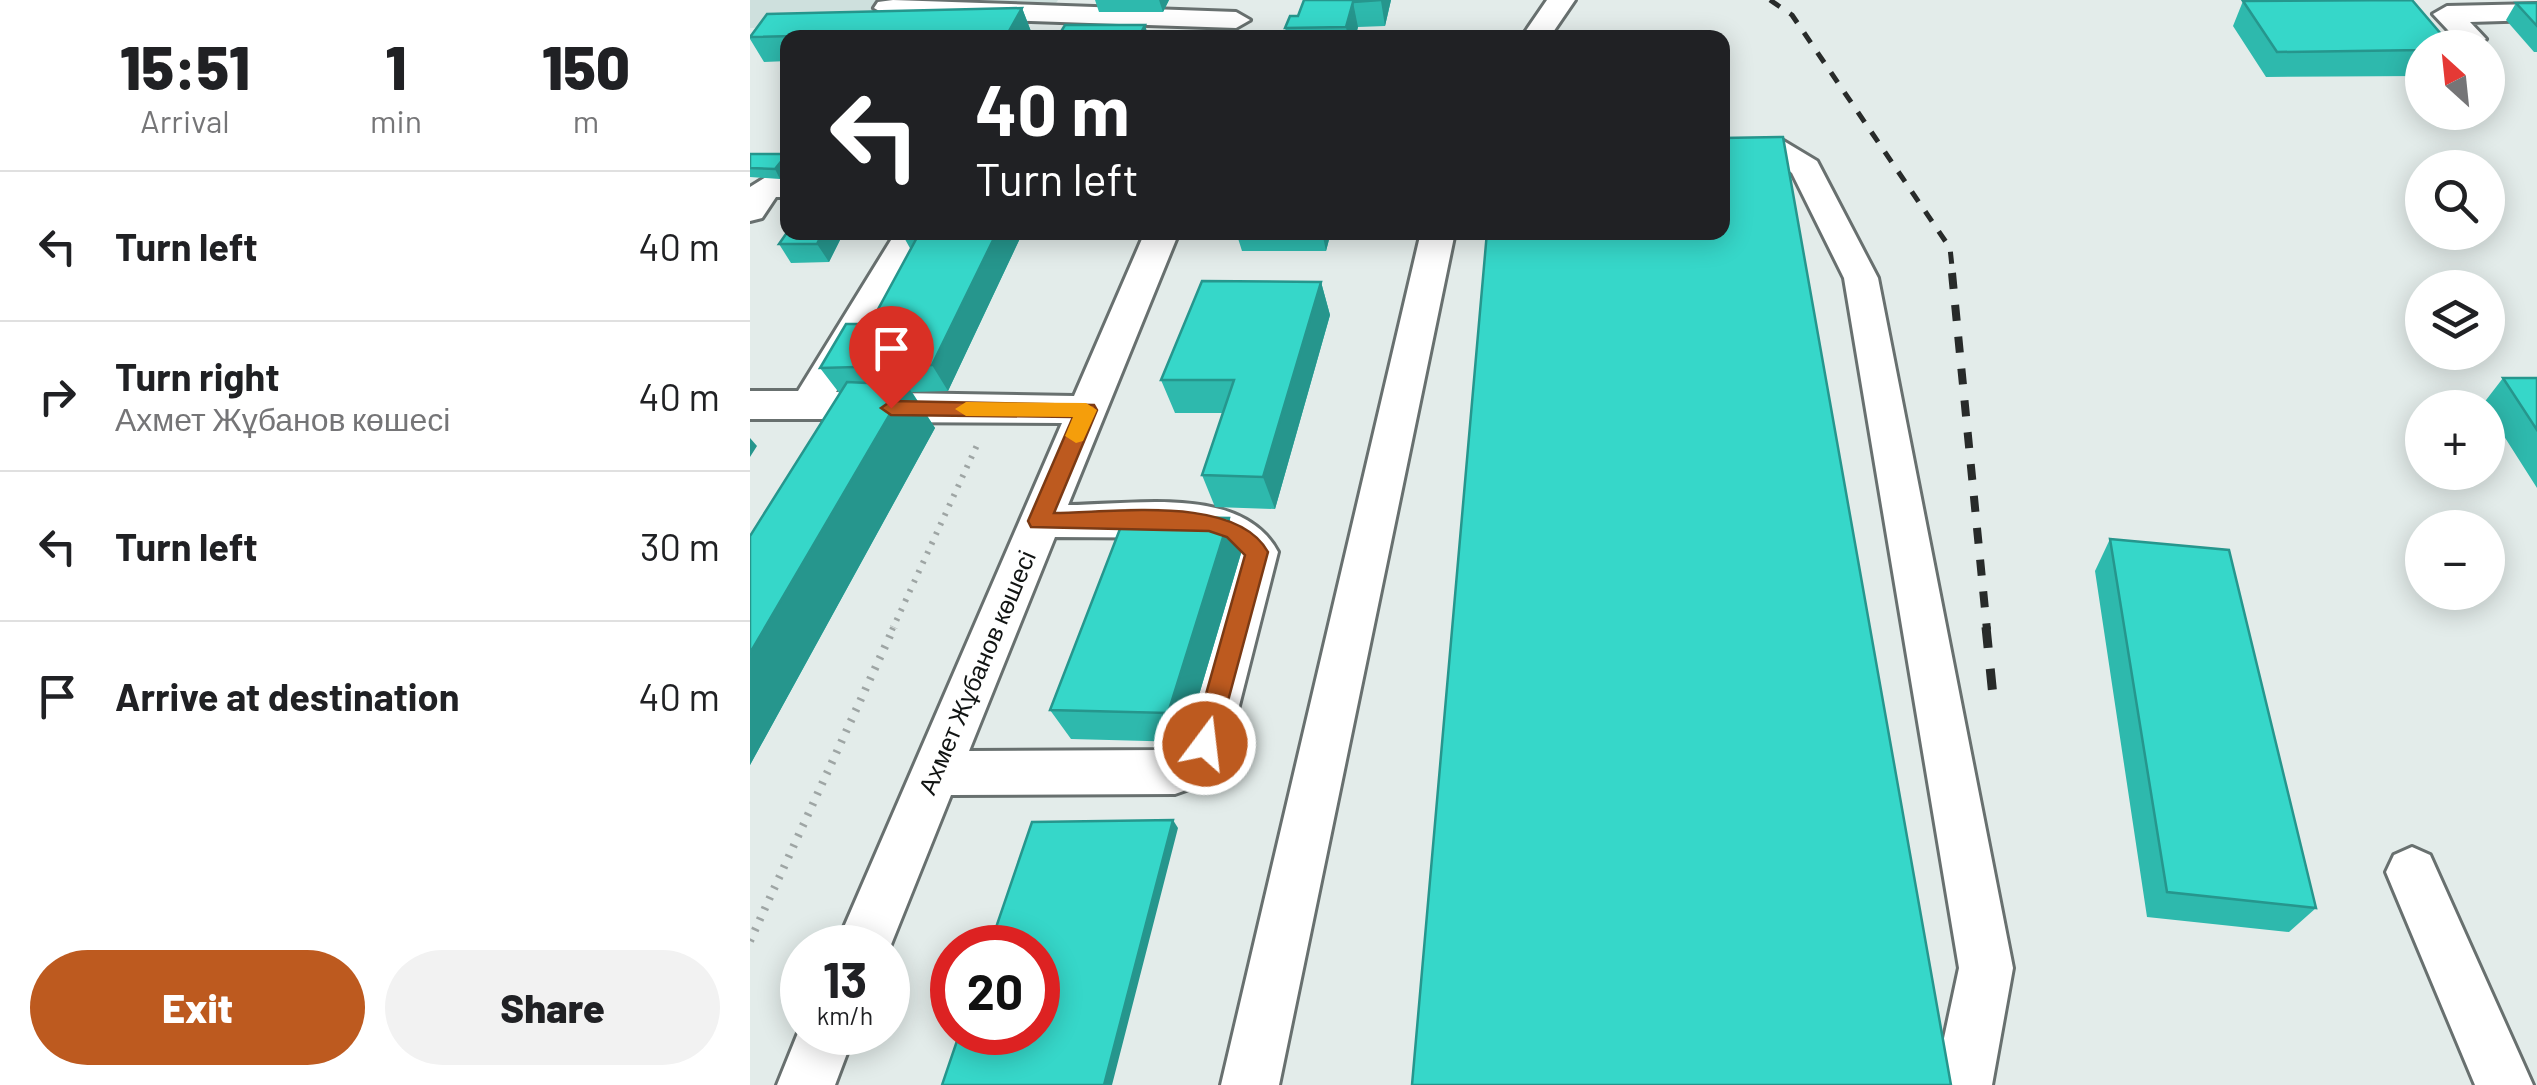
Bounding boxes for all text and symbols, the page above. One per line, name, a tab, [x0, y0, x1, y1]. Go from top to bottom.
text: 15:51	[120, 30, 250, 102]
text: 1	[385, 30, 407, 102]
text: 150	[542, 30, 630, 102]
north arrow	[2405, 30, 2505, 130]
map controls	[2405, 30, 2505, 610]
text: 40 m	[975, 66, 1130, 150]
icon: left	[810, 70, 940, 200]
text: Arrival	[140, 101, 230, 139]
text: min	[370, 101, 422, 139]
text: m	[573, 101, 599, 139]
button: search	[2405, 150, 2505, 250]
text: Turn left	[975, 151, 1139, 205]
icon: left	[30, 219, 85, 274]
text: Turn left	[115, 223, 258, 269]
text: 40 m	[639, 223, 720, 269]
button: layers	[2405, 270, 2505, 370]
pin	[849, 306, 934, 409]
icon: arrive	[864, 321, 919, 376]
text: Turn right	[115, 353, 280, 399]
icon: right	[30, 369, 85, 424]
text: 40 m	[639, 373, 720, 419]
button: +	[2405, 390, 2505, 490]
text: Ахмет Жұбанов көшесі	[115, 399, 450, 437]
button: −	[2405, 510, 2505, 610]
icon: left	[30, 519, 85, 574]
text: Turn left	[115, 523, 258, 569]
text: 30 m	[640, 523, 720, 569]
street label: Ахмет Жұбанов көшесі	[911, 546, 1041, 798]
icon: arrive	[30, 669, 85, 724]
text: Arrive at destination	[115, 673, 460, 719]
text: 40 m	[639, 673, 720, 719]
position arrow	[1153, 692, 1257, 796]
speed limit sign: 20	[930, 925, 1060, 1055]
text: 13	[823, 948, 867, 1008]
button: Exit	[30, 950, 365, 1065]
button: Share	[385, 950, 720, 1065]
text: km/h	[817, 1000, 873, 1030]

